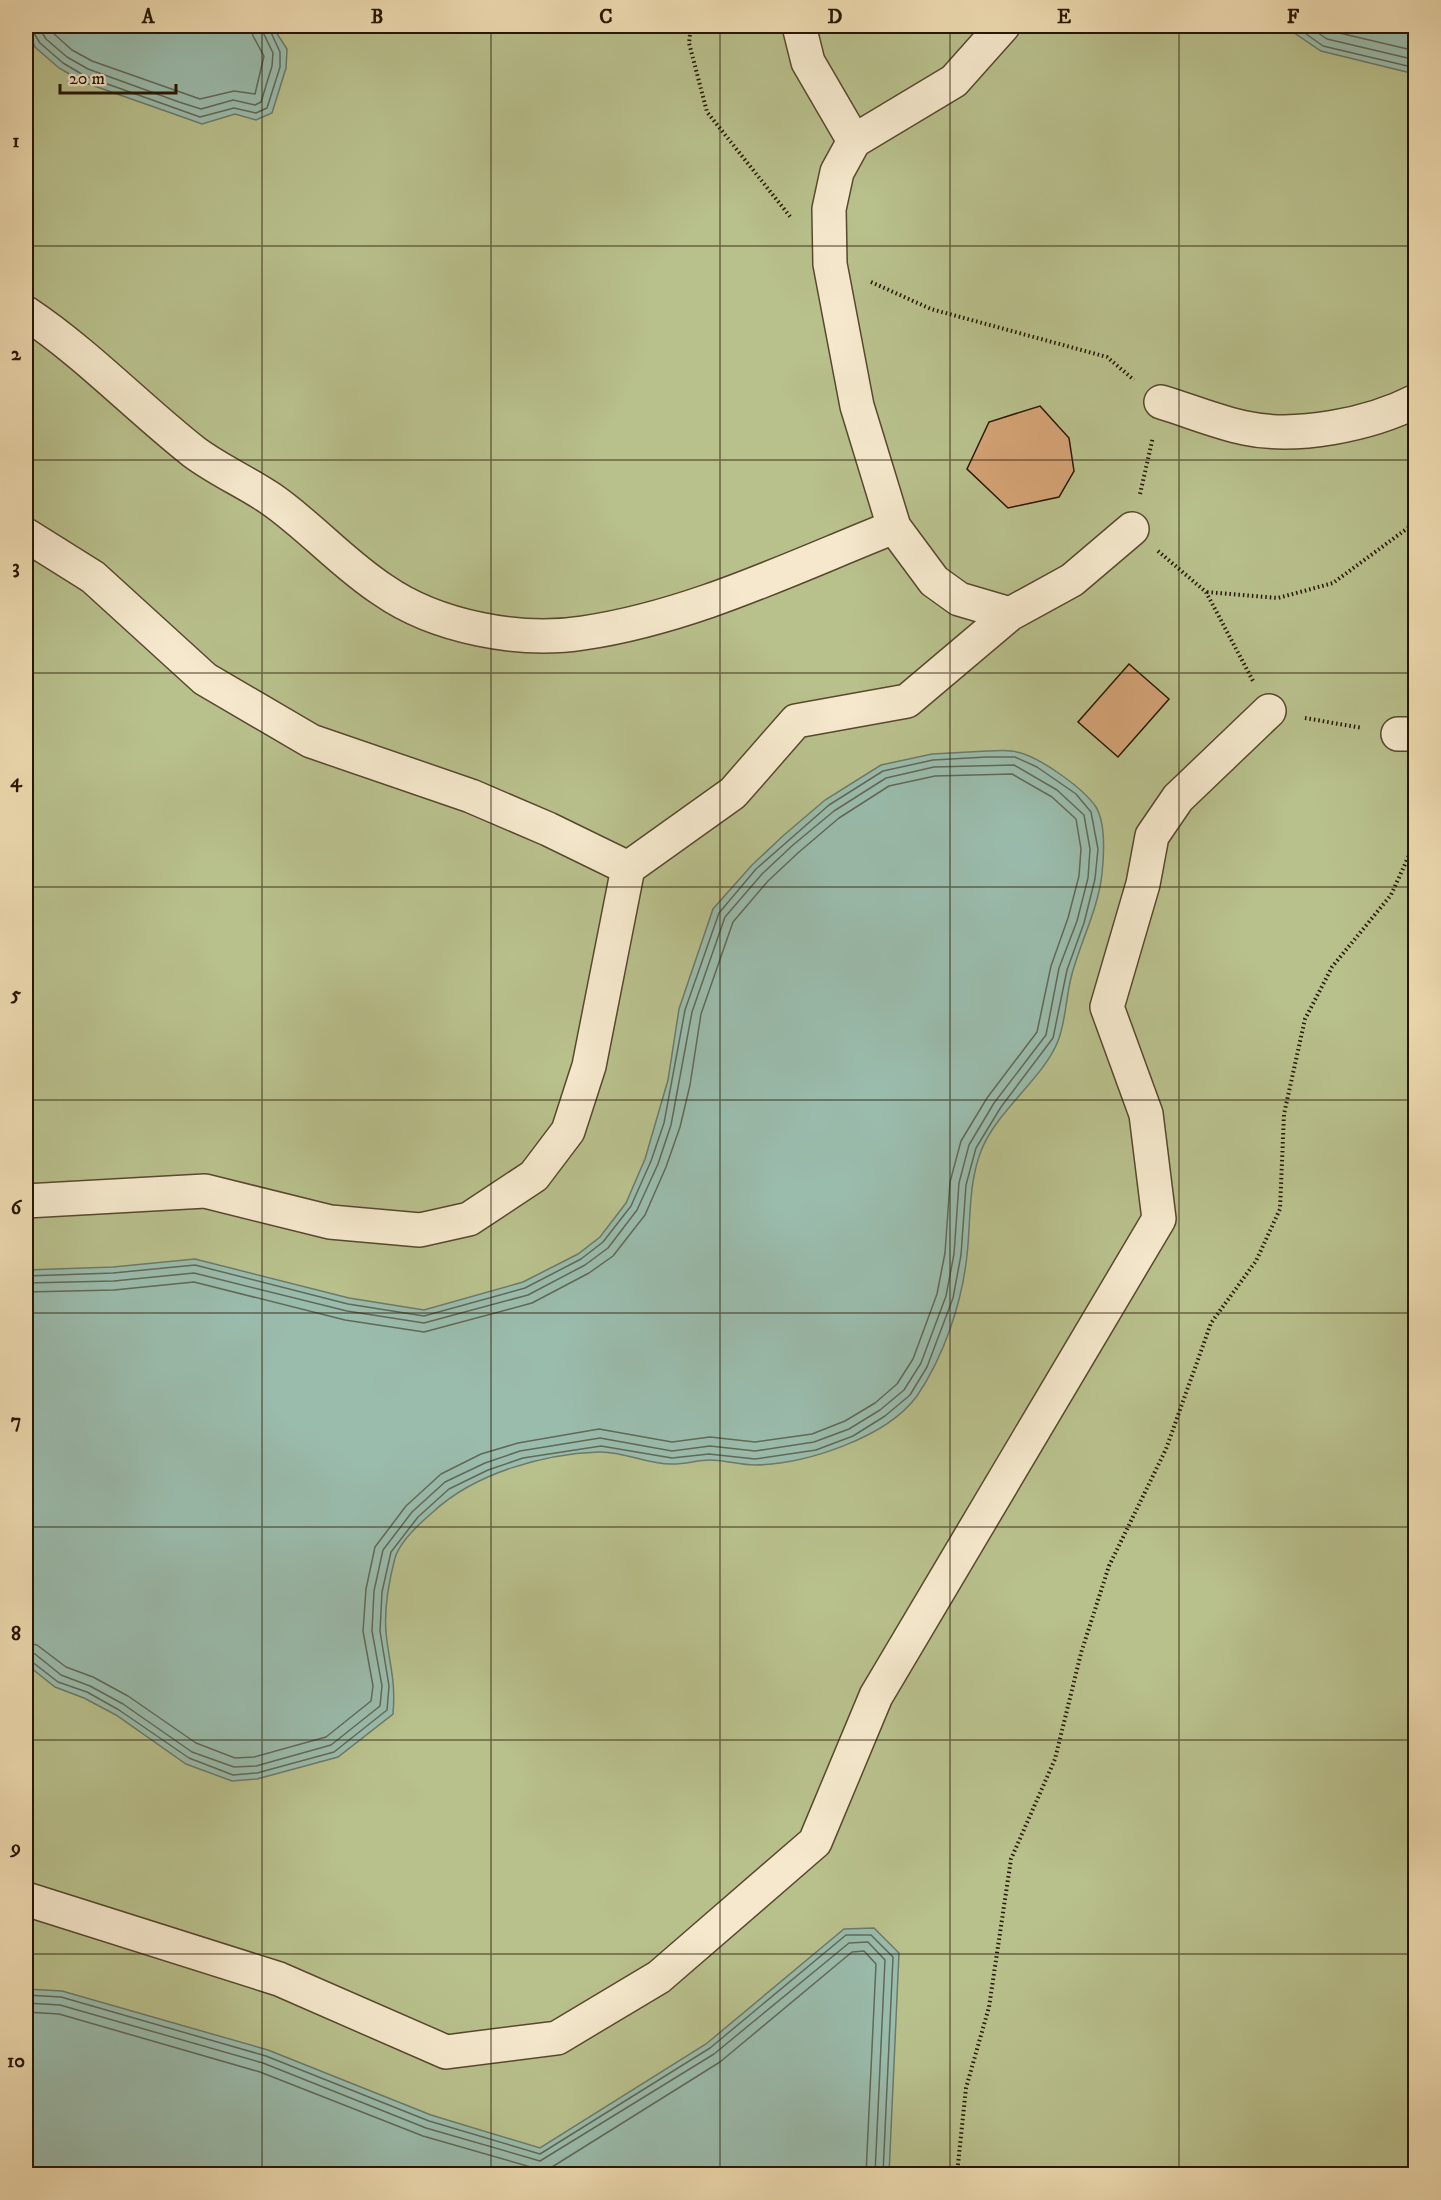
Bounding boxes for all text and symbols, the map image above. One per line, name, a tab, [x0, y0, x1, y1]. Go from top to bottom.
text: A	[141, 5, 156, 30]
text: B	[371, 5, 383, 30]
text: C	[599, 5, 613, 30]
text: D	[828, 5, 843, 30]
text: E	[1057, 5, 1071, 30]
text: F	[1287, 5, 1300, 30]
scale bar	[60, 57, 176, 95]
text: 20 m	[69, 68, 105, 90]
text: 1	[12, 129, 20, 154]
text: 2	[11, 342, 22, 367]
text: 3	[12, 555, 20, 580]
text: 4	[10, 769, 23, 794]
text: 5	[10, 982, 21, 1007]
text: 6	[11, 1196, 23, 1221]
text: 7	[11, 1409, 21, 1434]
text: 8	[11, 1622, 21, 1647]
text: 9	[9, 1836, 21, 1861]
text: 10	[7, 2049, 25, 2074]

